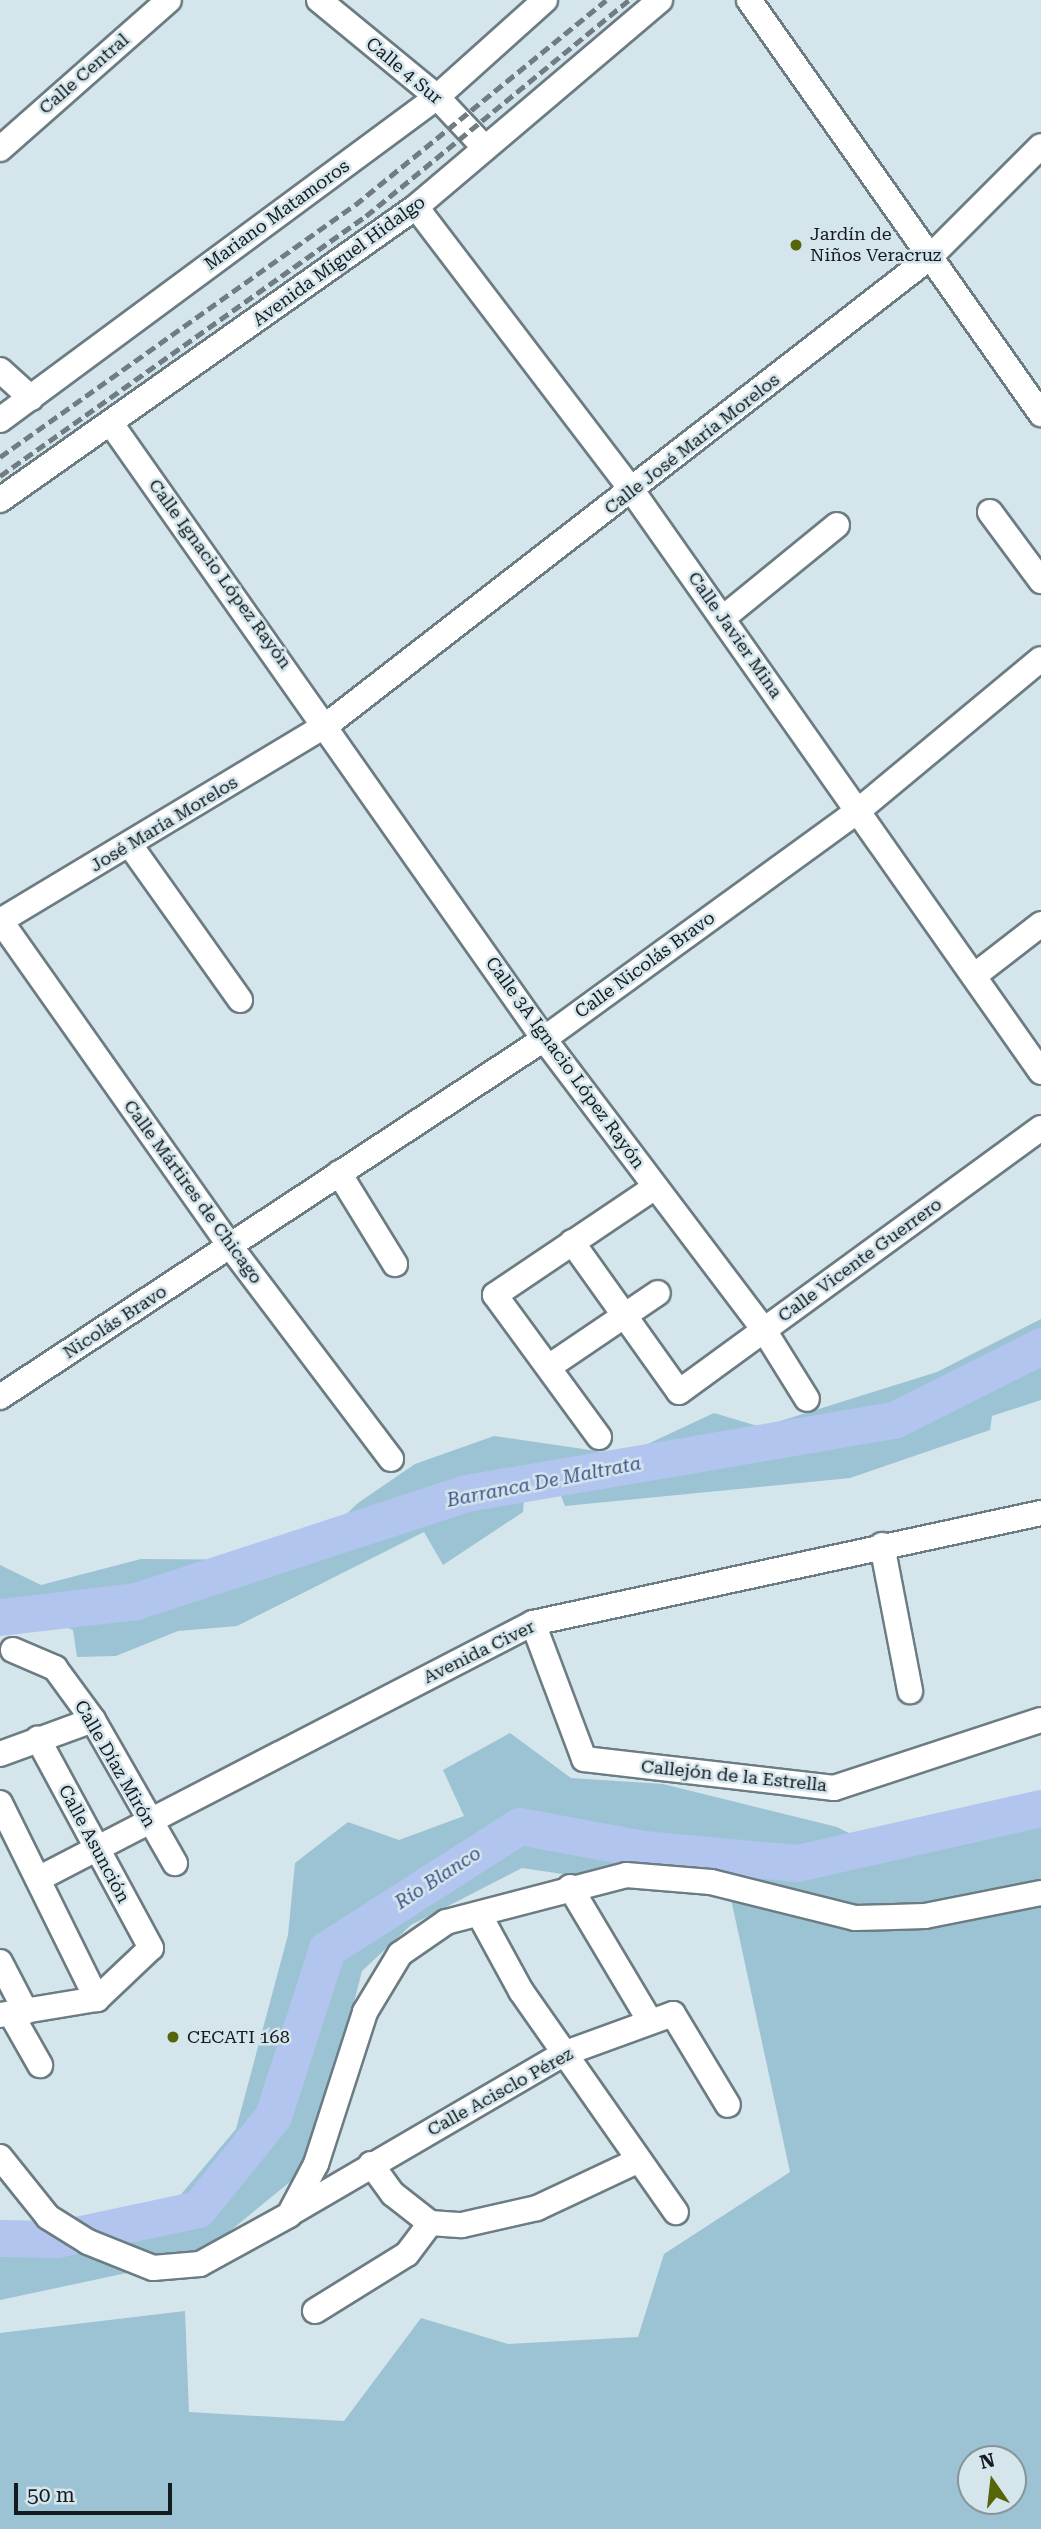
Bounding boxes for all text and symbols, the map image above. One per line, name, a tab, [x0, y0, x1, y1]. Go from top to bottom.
street label: Calle Central	[35, 29, 133, 119]
street label: Calle 4 Sur	[362, 33, 446, 109]
street label: Mariano Matamoros	[200, 155, 354, 275]
street label: Avenida Miguel Hidalgo	[249, 191, 429, 331]
place label: Jardín de Niños Veracruz	[810, 224, 941, 266]
marker: Jardín de Niños Veracruz	[788, 237, 804, 253]
street label: Calle José María Morelos	[600, 369, 784, 519]
street label: Calle Ignacio López Rayón	[144, 475, 296, 673]
street label: Calle Javier Mina	[683, 568, 787, 702]
street label: José María Morelos	[86, 771, 242, 877]
street label: Calle Nicolás Bravo	[571, 907, 719, 1023]
street label: Calle 3A Ignacio López Rayón	[481, 953, 649, 1173]
street label: Calle Mártires de Chicago	[119, 1096, 267, 1288]
street label: Calle Vicente Guerrero	[774, 1193, 946, 1327]
street label: Nicolás Bravo	[59, 1280, 171, 1364]
water label: Barranca De Maltrata	[445, 1452, 643, 1512]
street label: Avenida Civer	[420, 1616, 538, 1688]
street label: Calle Díaz Mirón	[70, 1696, 160, 1832]
street label: Callejón de la Estrella	[640, 1755, 828, 1797]
street label: Calle Asunción	[54, 1781, 134, 1907]
water label: Río Blanco	[391, 1842, 485, 1914]
place label: CECATI 168	[187, 2026, 290, 2048]
marker: CECATI 168	[165, 2029, 181, 2045]
street label: Calle Acisclo Pérez	[424, 2043, 576, 2141]
north arrow	[957, 2445, 1027, 2515]
text: N	[977, 2448, 997, 2474]
scale bar	[18, 2470, 175, 2514]
text: 50 m	[27, 2483, 75, 2507]

